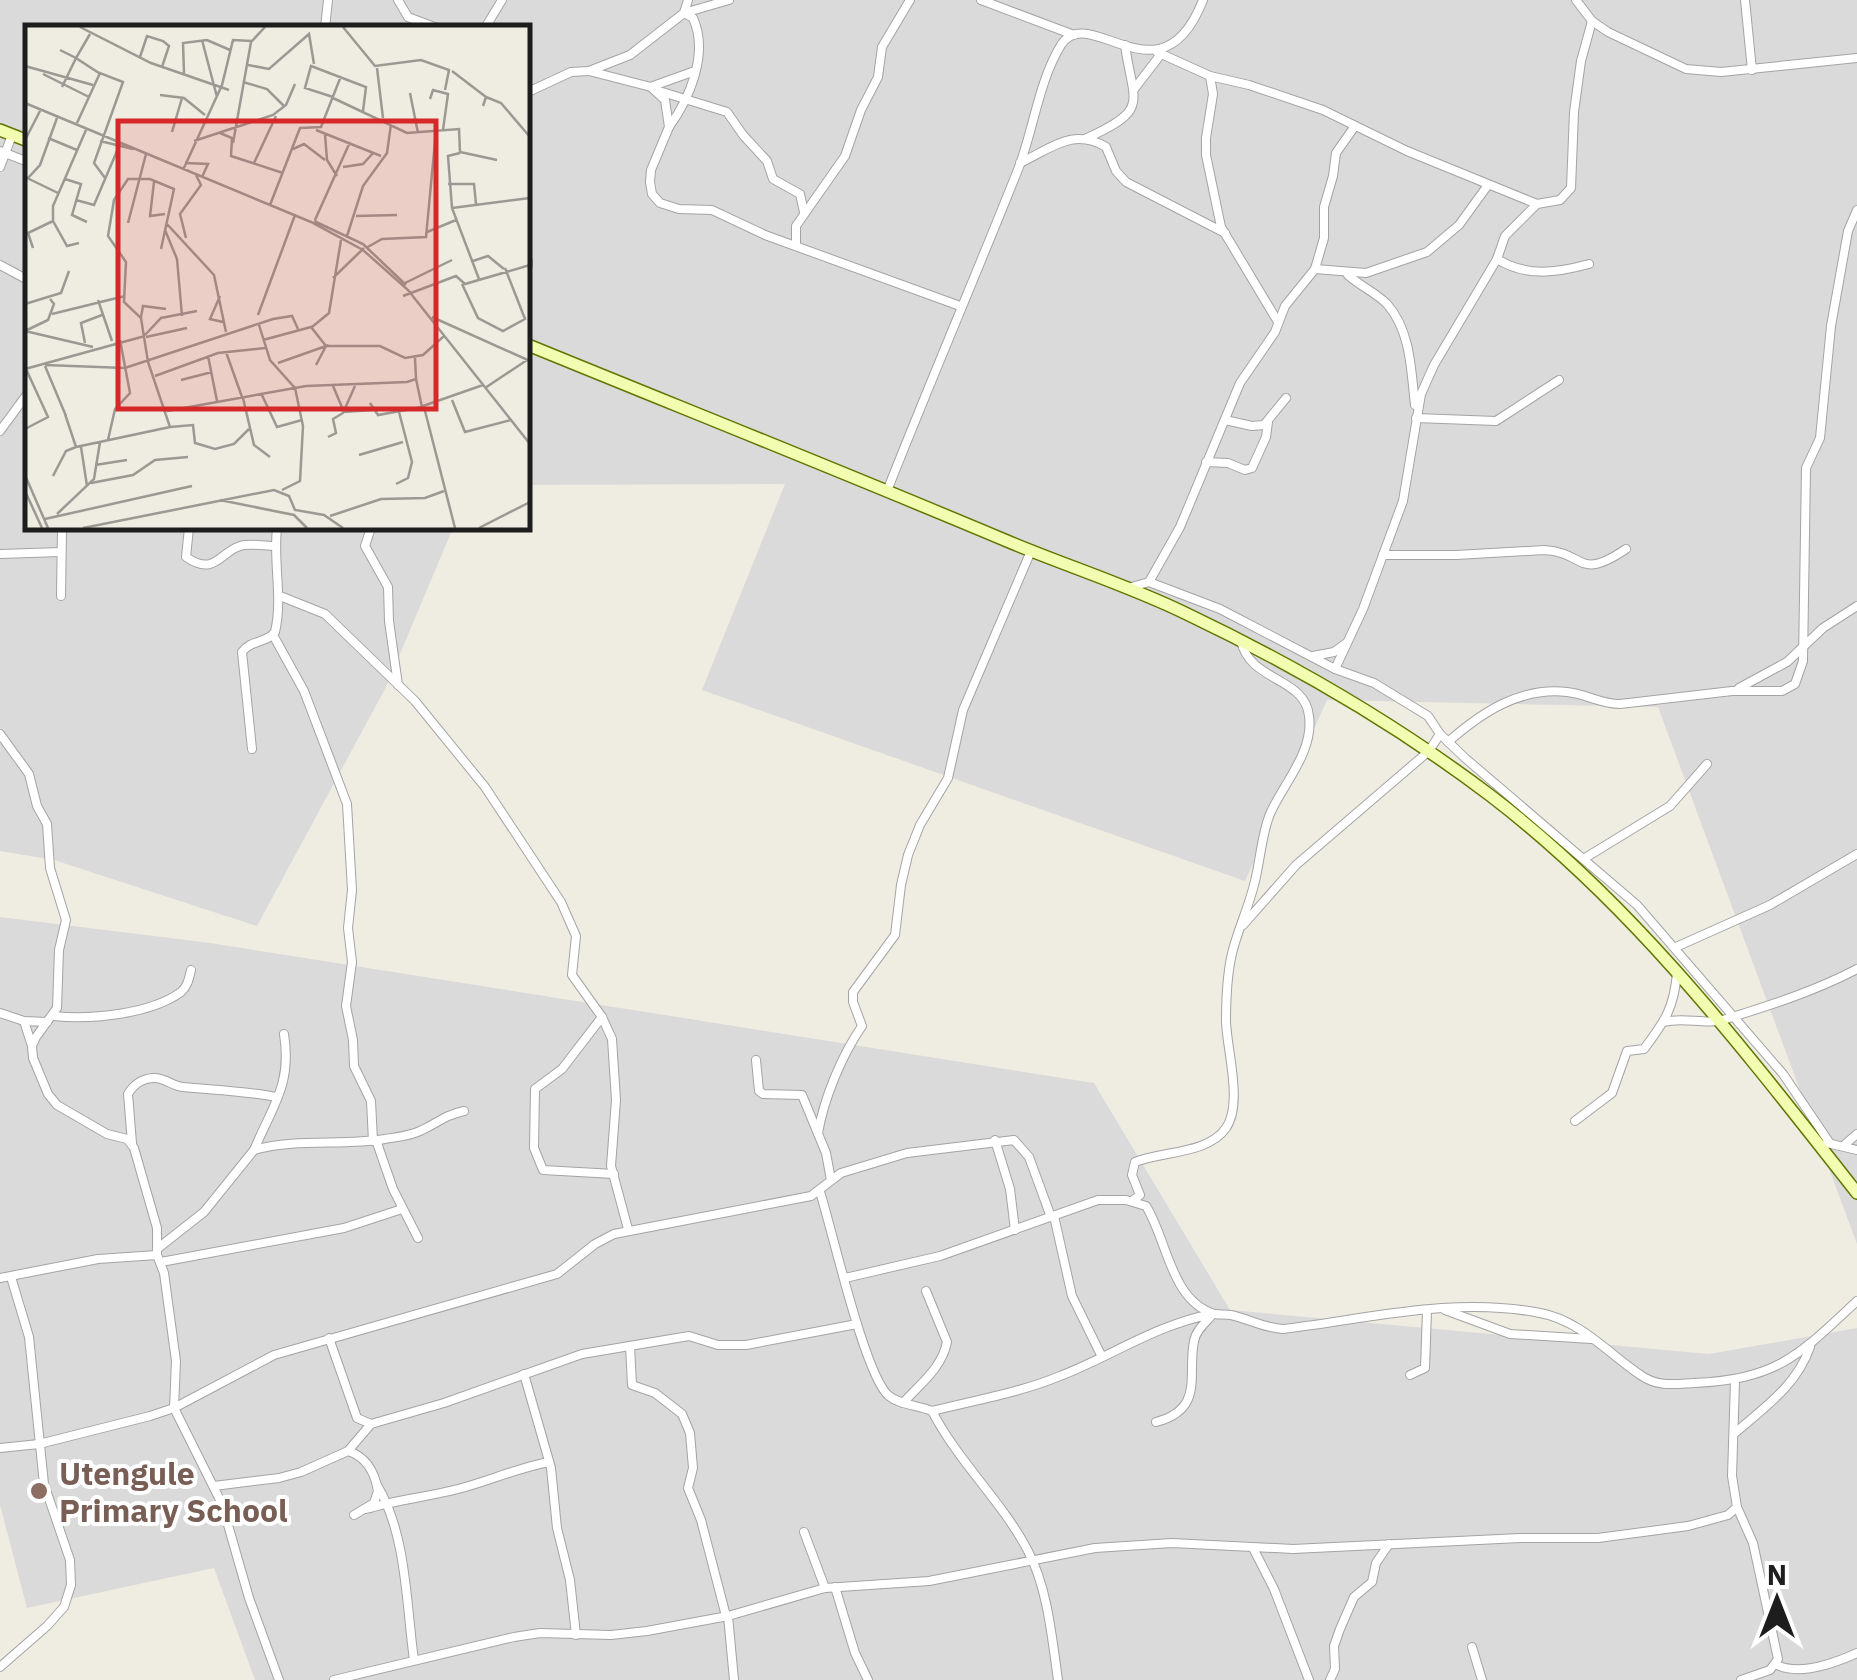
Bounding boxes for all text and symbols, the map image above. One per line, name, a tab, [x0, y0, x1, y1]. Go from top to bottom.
inset map	[25, 25, 530, 530]
place label: Utengule Primary School	[59, 1452, 288, 1531]
marker: Utengule Primary School	[28, 1480, 50, 1502]
north arrow	[1727, 1550, 1827, 1650]
text: N	[1767, 1556, 1787, 1593]

